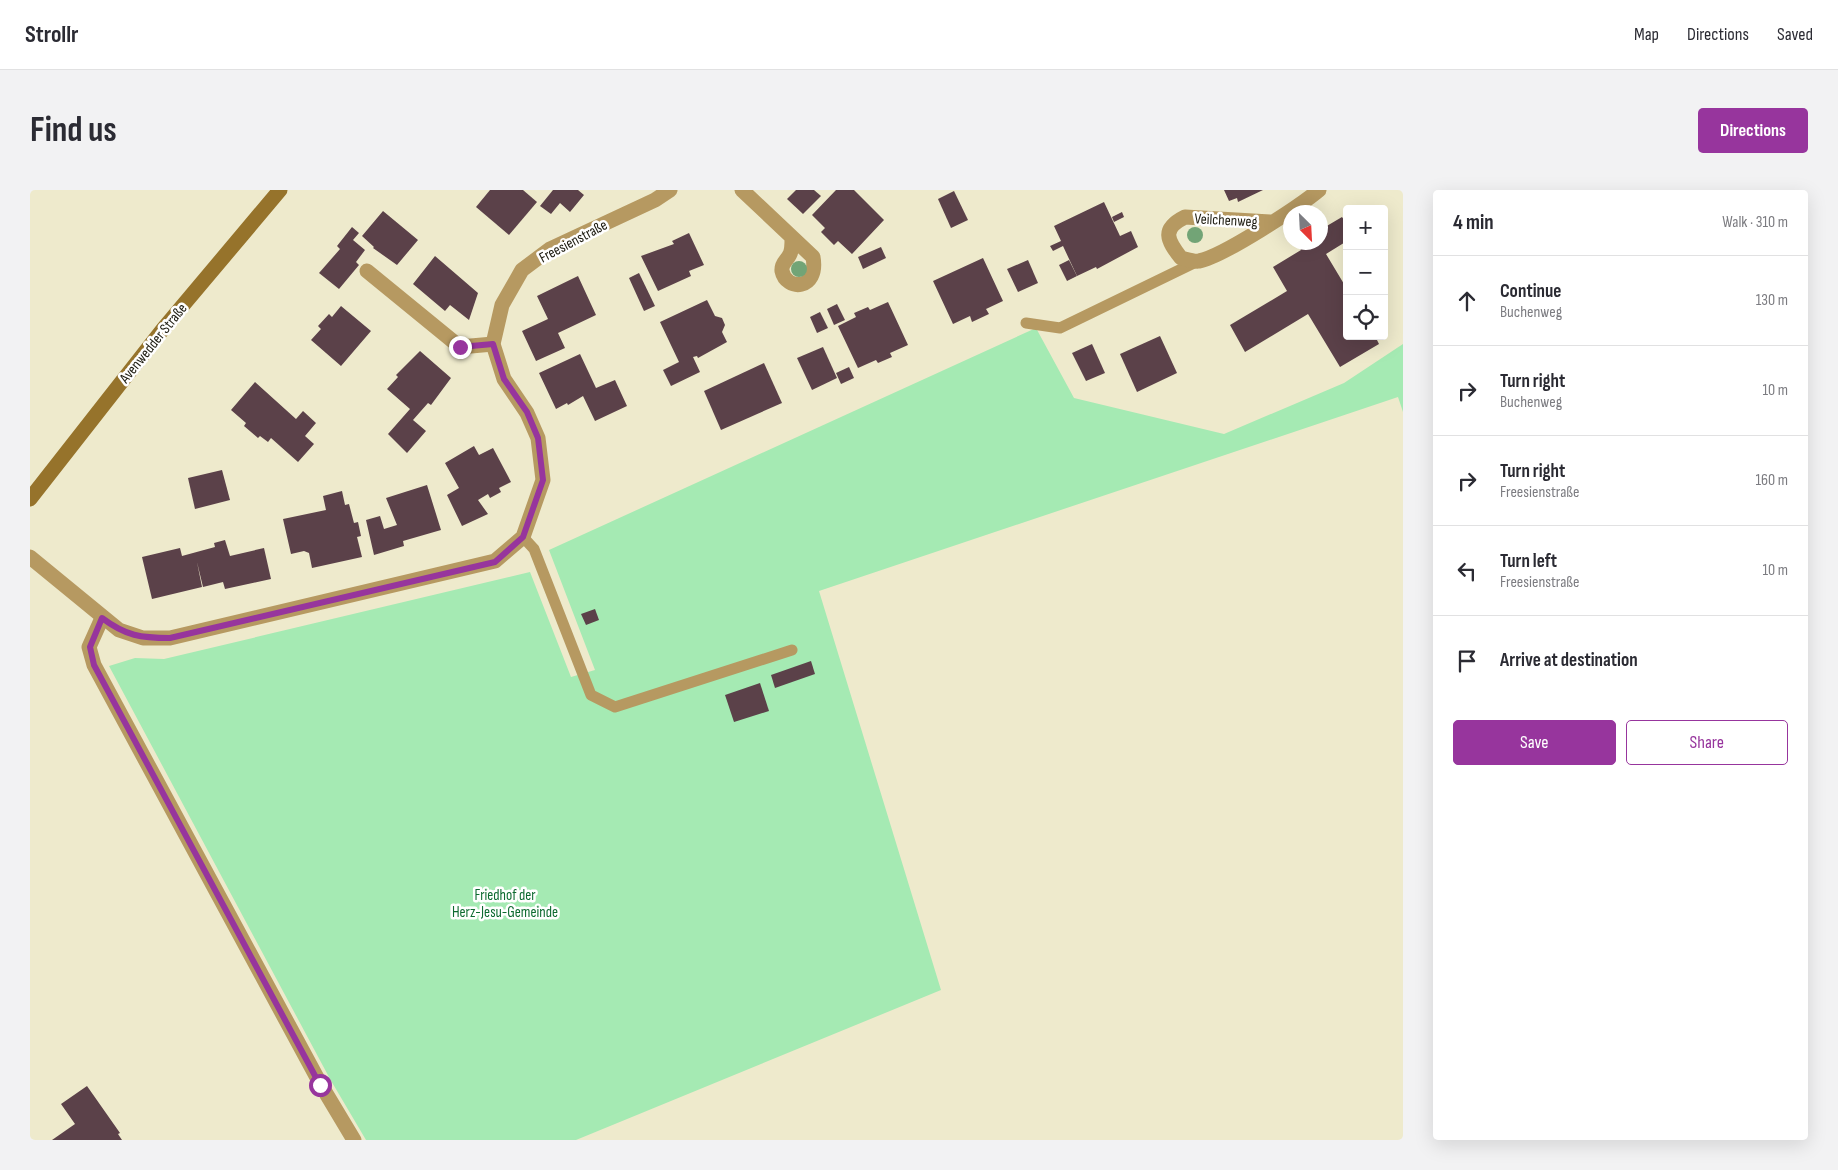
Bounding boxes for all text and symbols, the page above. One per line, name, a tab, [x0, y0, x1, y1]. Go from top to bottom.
text: Strollr	[25, 20, 79, 49]
text: Map	[1634, 24, 1659, 45]
text: Directions	[1687, 24, 1749, 45]
text: Saved	[1777, 24, 1813, 45]
button: Directions	[1698, 108, 1808, 153]
text: Find us	[30, 109, 117, 152]
north arrow	[1283, 205, 1328, 250]
map controls	[1343, 205, 1388, 340]
button: +	[1343, 205, 1388, 250]
street label: Veilchenweg	[1194, 209, 1258, 232]
text: 4 min	[1453, 210, 1494, 235]
text: Walk · 310 m	[1722, 213, 1788, 232]
street label: Freesienstraße	[536, 216, 611, 267]
button: −	[1343, 250, 1388, 295]
text: Continue	[1500, 280, 1561, 303]
icon: ahead	[1453, 287, 1481, 315]
text: 130 m	[1756, 291, 1788, 310]
button: locate	[1343, 295, 1388, 340]
street label: Avenwedder Straße	[115, 300, 191, 388]
text: Buchenweg	[1500, 303, 1562, 322]
route end	[449, 336, 472, 359]
text: Turn right	[1500, 370, 1565, 393]
icon: right	[1453, 377, 1481, 405]
text: 10 m	[1762, 381, 1788, 400]
text: Buchenweg	[1500, 393, 1562, 412]
text: Turn right	[1500, 460, 1565, 483]
icon: right	[1453, 467, 1481, 495]
text: 160 m	[1755, 471, 1788, 490]
text: Freesienstraße	[1500, 483, 1580, 502]
text: Turn left	[1500, 550, 1557, 573]
icon: left	[1453, 557, 1481, 585]
text: 10 m	[1762, 561, 1788, 580]
text: Freesienstraße	[1500, 573, 1580, 592]
icon: arrive	[1453, 647, 1481, 675]
text: Arrive at destination	[1500, 649, 1638, 672]
button: Save	[1453, 720, 1616, 765]
button: Share	[1626, 720, 1788, 765]
park label: Friedhof der Herz-Jesu-Gemeinde	[452, 886, 558, 922]
route start	[309, 1074, 332, 1097]

